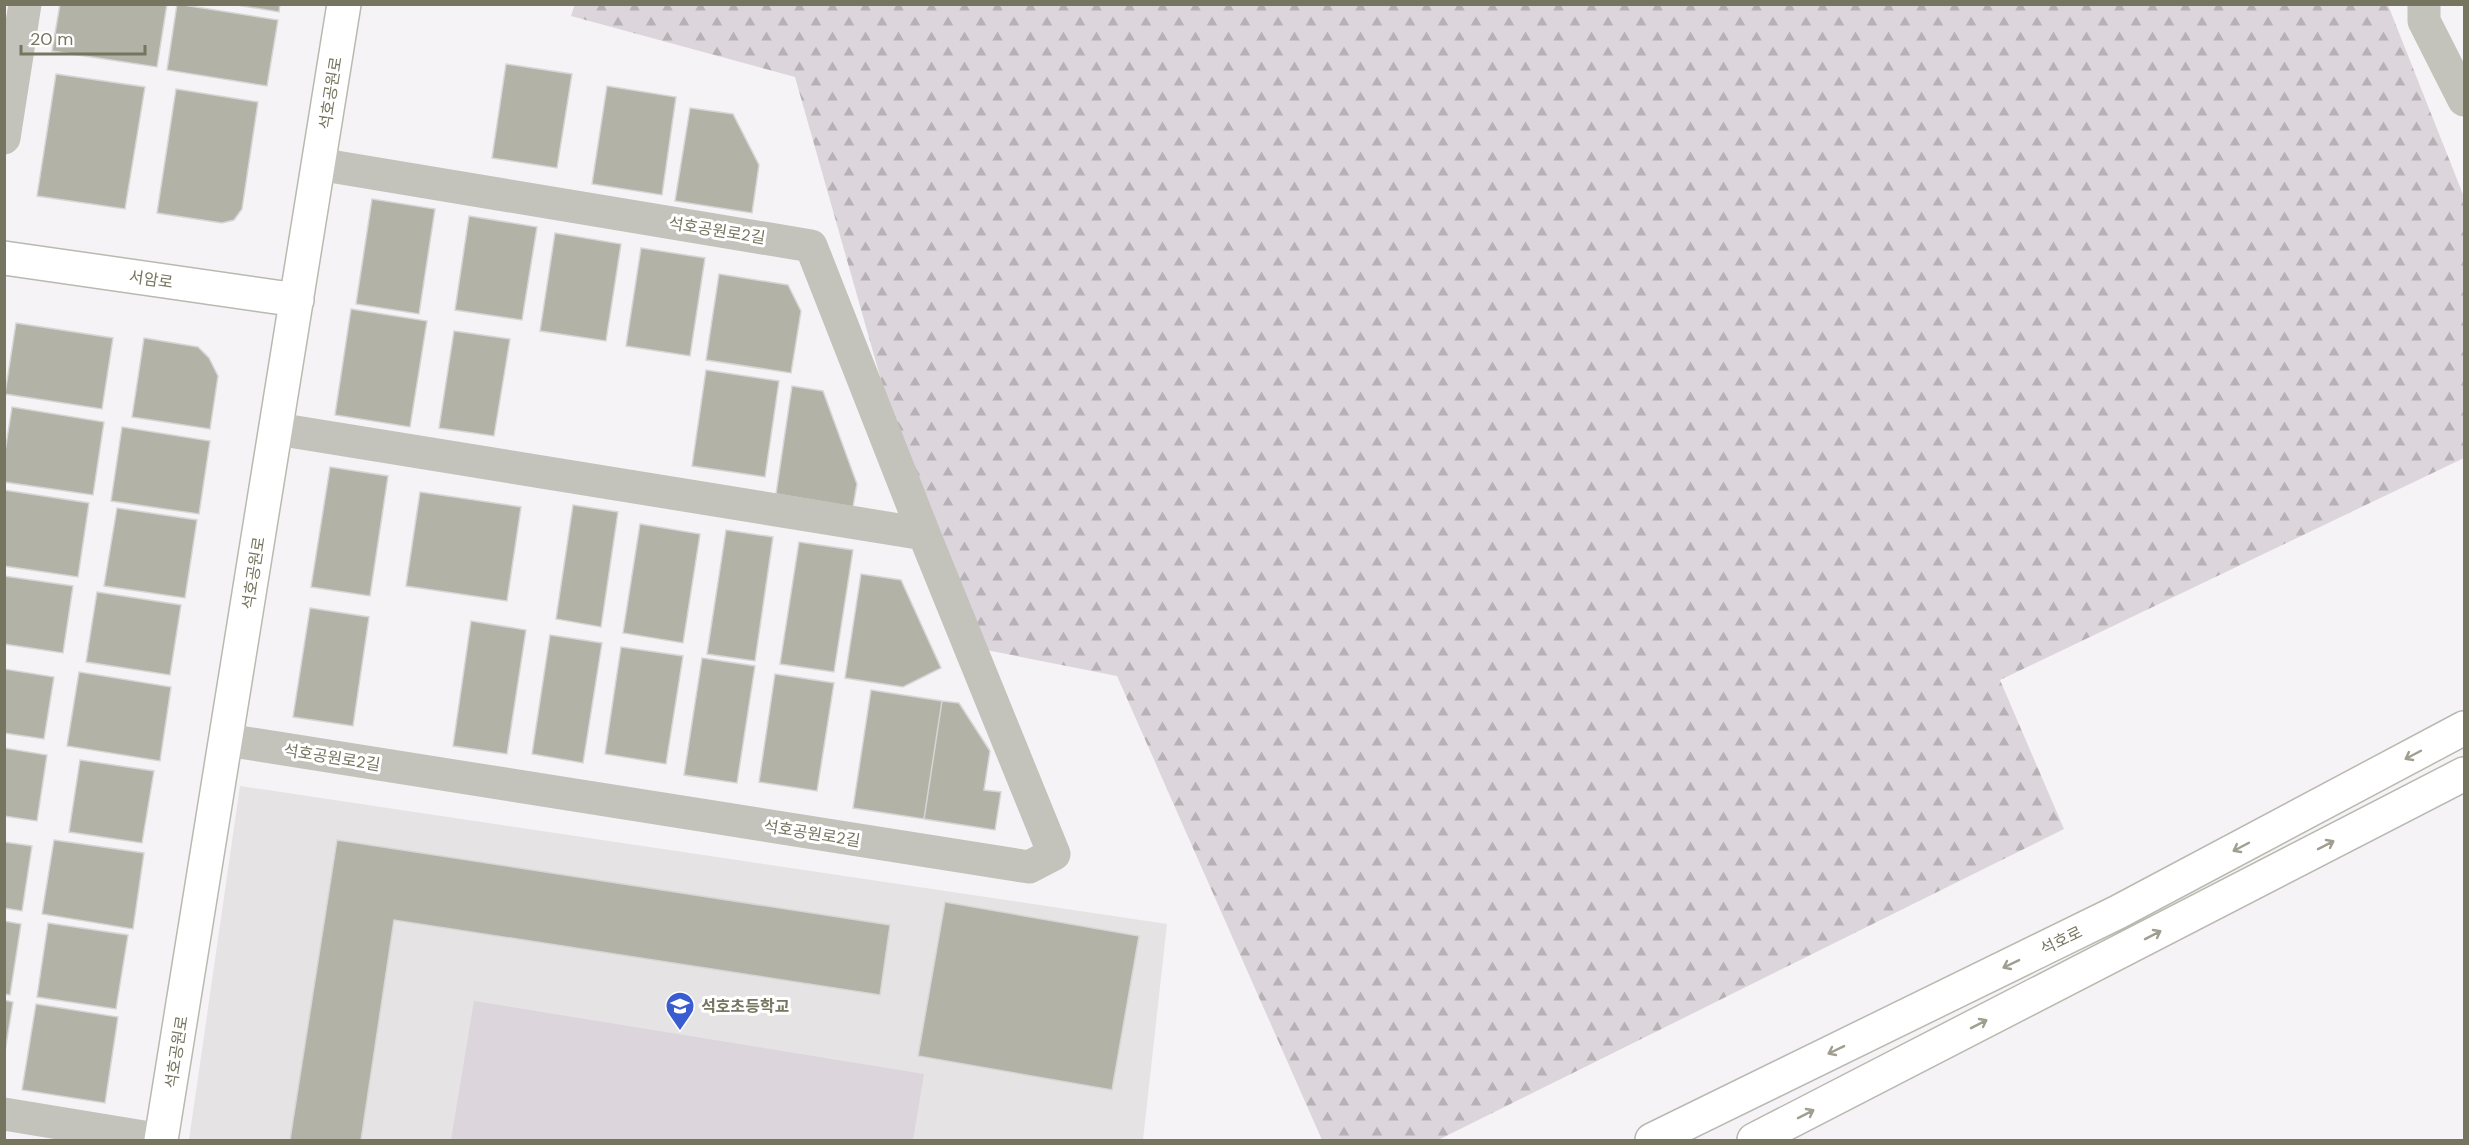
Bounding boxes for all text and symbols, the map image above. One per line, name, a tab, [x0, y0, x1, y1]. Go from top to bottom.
scale bar	[21, 18, 146, 56]
text: 20 m	[30, 27, 73, 51]
street label: 석호공원로	[314, 55, 347, 131]
street label: 석호공원로2길	[667, 212, 767, 248]
street label: 서암로	[128, 266, 175, 293]
street label: 석호공원로	[237, 535, 270, 611]
street label: 석호공원로2길	[282, 739, 382, 775]
one-way arrow	[2405, 749, 2422, 761]
street label: 석호공원로2길	[762, 815, 862, 851]
one-way arrow	[2317, 839, 2335, 851]
one-way arrow	[2232, 842, 2250, 853]
street label: 석호로	[2037, 921, 2086, 960]
one-way arrow	[2143, 929, 2161, 940]
one-way arrow	[2002, 959, 2020, 971]
school or university icon: 석호초등학교	[664, 990, 696, 1032]
place label: 석호초등학교	[701, 996, 790, 1017]
street label: 석호공원로	[160, 1014, 193, 1090]
one-way arrow	[1970, 1018, 1988, 1029]
one-way arrow	[1827, 1045, 1845, 1056]
one-way arrow	[1797, 1107, 1815, 1119]

